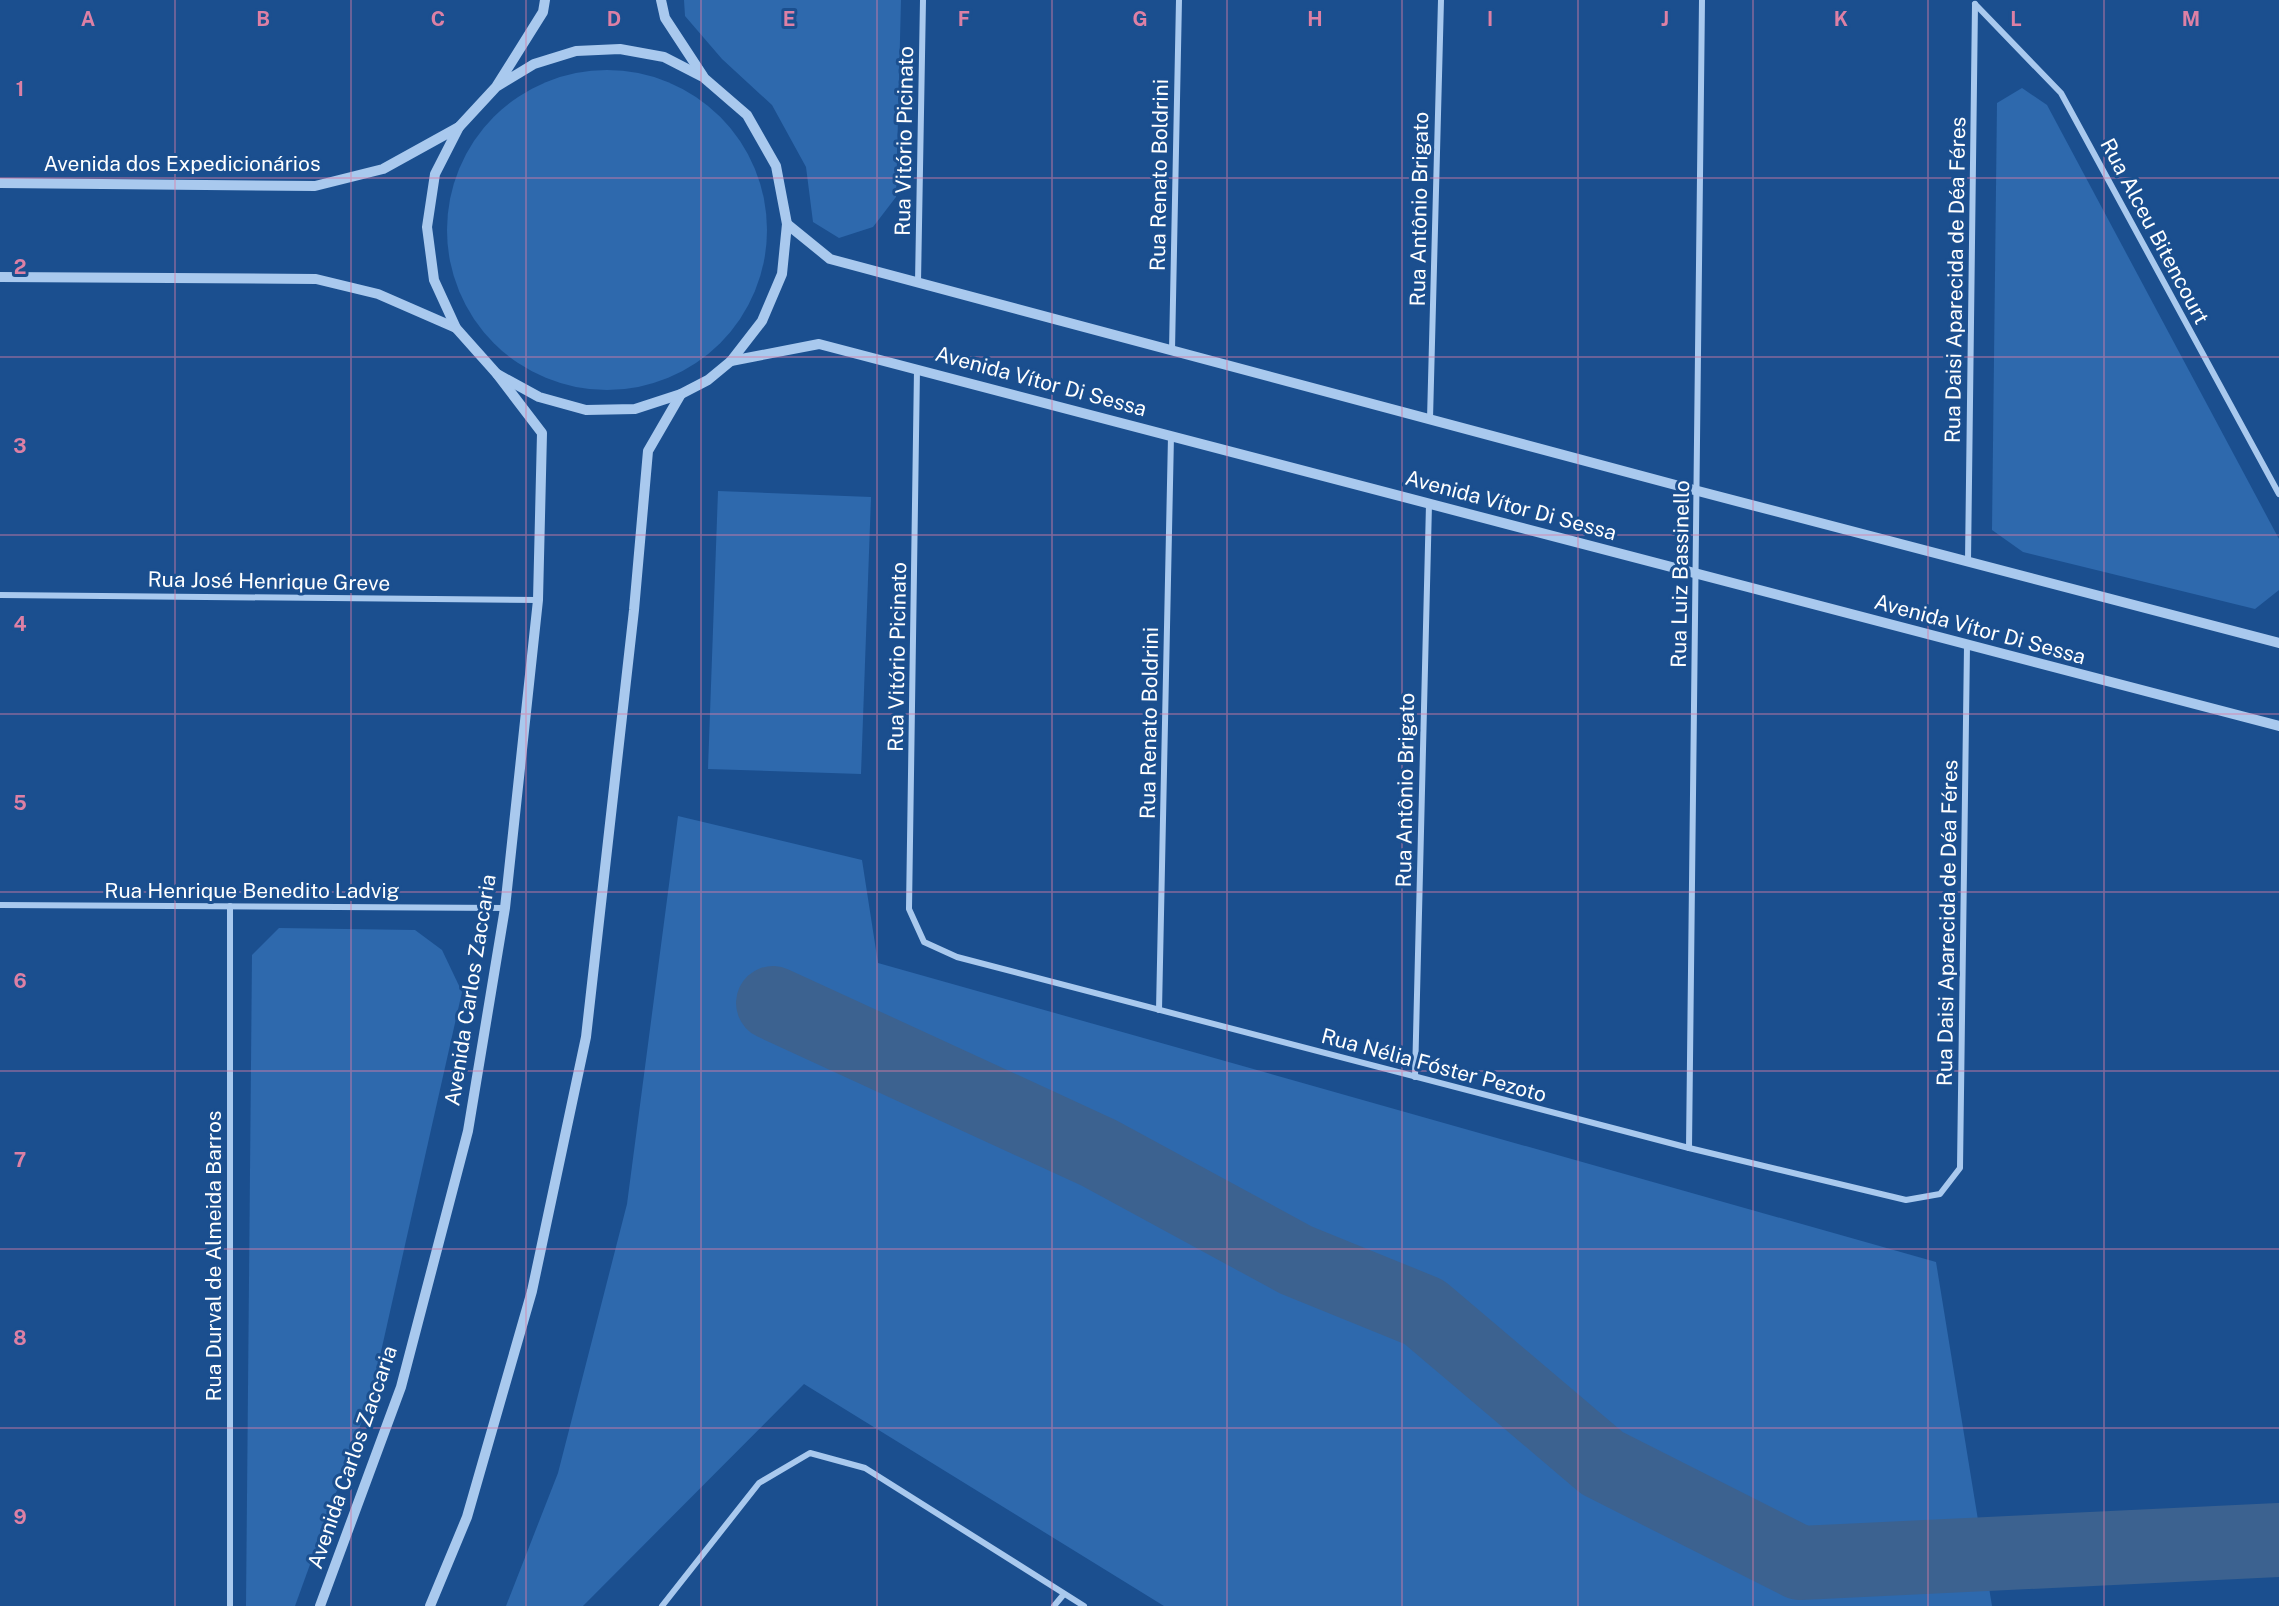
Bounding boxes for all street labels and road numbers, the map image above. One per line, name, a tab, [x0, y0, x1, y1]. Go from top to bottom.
street label: Rua Vitório Picinato	[890, 46, 918, 236]
street label: Rua Renato Boldrini	[1145, 79, 1173, 271]
street label: Rua Antônio Brigato	[1405, 112, 1433, 306]
street label: Rua Daisi Aparecida de Déa Féres	[1940, 117, 1970, 443]
street label: Rua Alceu Bitencourt	[2095, 134, 2215, 328]
street label: Avenida dos Expedicionários	[43, 151, 321, 176]
street label: Avenida Vítor Di Sessa	[933, 341, 1149, 421]
street label: Avenida Vítor Di Sessa	[1403, 465, 1619, 545]
street label: Rua Luiz Bassinello	[1666, 480, 1694, 668]
street label: Rua Vitório Picinato	[883, 562, 911, 752]
street label: Rua José Henrique Greve	[147, 566, 391, 596]
street label: Avenida Vítor Di Sessa	[1872, 589, 2088, 669]
street label: Rua Renato Boldrini	[1135, 627, 1163, 819]
street label: Rua Antônio Brigato	[1391, 693, 1419, 887]
street label: Rua Daisi Aparecida de Déa Féres	[1932, 760, 1962, 1086]
street label: Avenida Carlos Zaccaria	[439, 872, 501, 1108]
street label: Rua Henrique Benedito Ladvig	[104, 878, 400, 903]
street label: Rua Nélia Fóster Pezoto	[1319, 1023, 1549, 1107]
street label: Rua Durval de Almeida Barros	[201, 1111, 226, 1401]
street label: Avenida Carlos Zaccaria	[302, 1342, 402, 1572]

